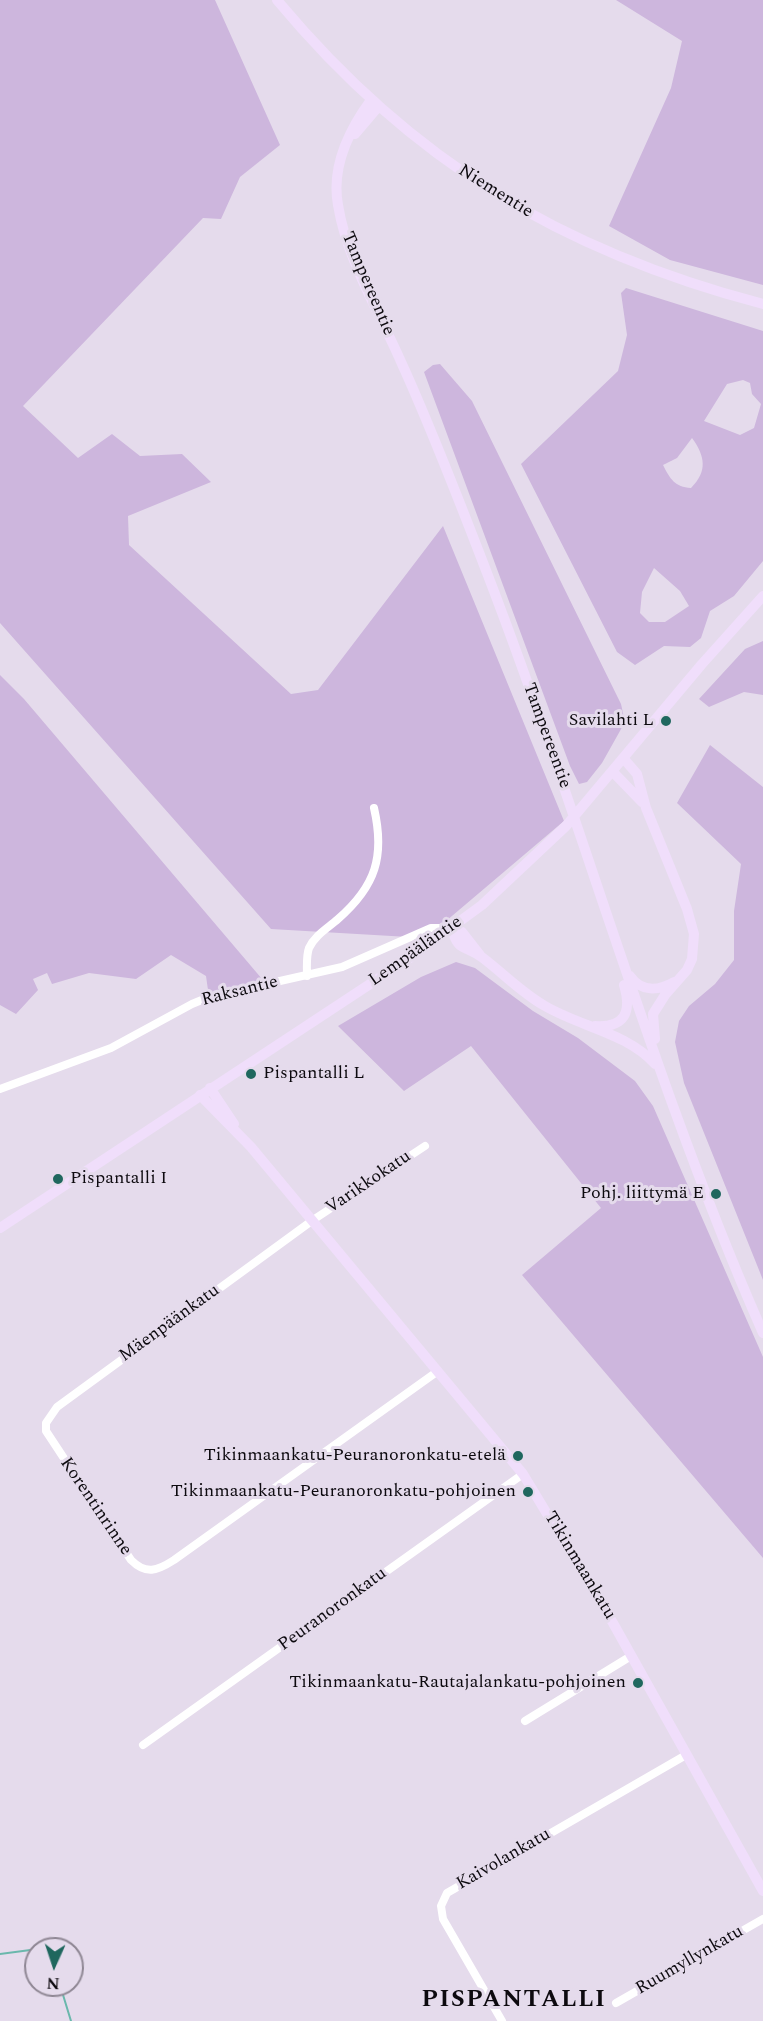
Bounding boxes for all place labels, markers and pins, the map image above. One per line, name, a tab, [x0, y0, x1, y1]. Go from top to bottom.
place label: Savilahti L	[569, 710, 654, 732]
marker: Savilahti L	[659, 714, 673, 728]
place label: Pispantalli L	[263, 1063, 365, 1085]
marker: Pispantalli L	[244, 1067, 258, 1081]
place label: Pispantalli I	[70, 1168, 167, 1190]
marker: Pispantalli I	[51, 1172, 65, 1186]
place label: Pohj. liittymä E	[580, 1183, 704, 1205]
marker: Pohj. liittymä E	[709, 1187, 723, 1201]
place label: Tikinmaankatu-Peuranoronkatu-etelä	[204, 1445, 506, 1467]
marker: Tikinmaankatu-Peuranoronkatu-etelä	[511, 1449, 525, 1463]
place label: Tikinmaankatu-Peuranoronkatu-pohjoinen	[171, 1481, 516, 1503]
marker: Tikinmaankatu-Peuranoronkatu-pohjoinen	[521, 1485, 535, 1499]
place label: Tikinmaankatu-Rautajalankatu-pohjoinen	[289, 1672, 626, 1694]
marker: Tikinmaankatu-Rautajalankatu-pohjoinen	[631, 1676, 645, 1690]

